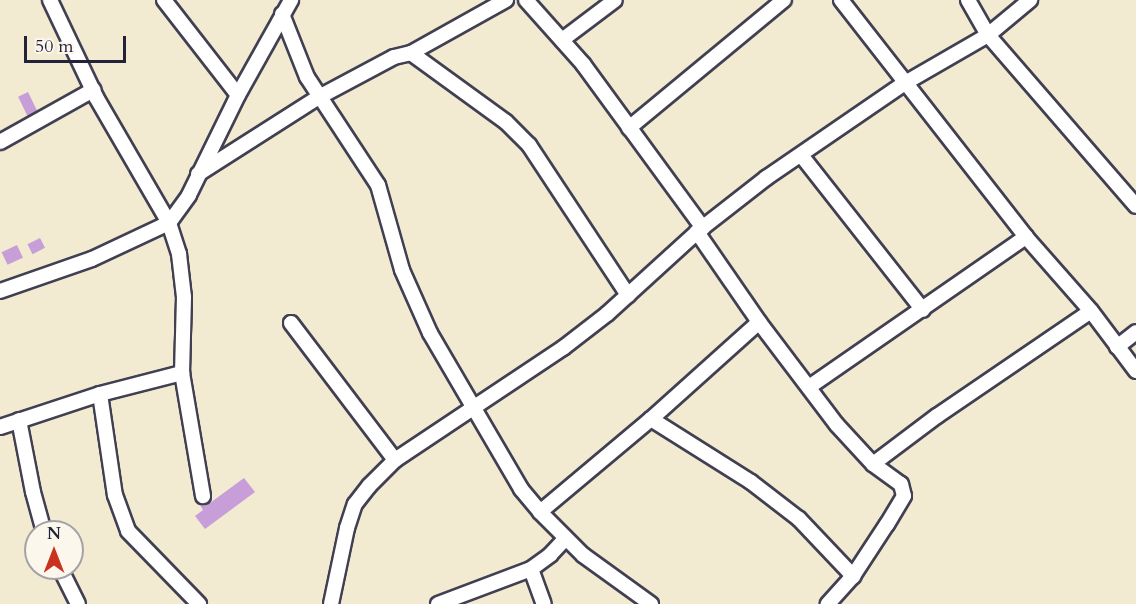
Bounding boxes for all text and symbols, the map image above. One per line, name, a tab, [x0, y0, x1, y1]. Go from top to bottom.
scale bar	[27, 24, 129, 62]
text: 50 m	[35, 34, 74, 59]
north arrow	[24, 520, 84, 580]
text: N	[47, 523, 61, 545]

